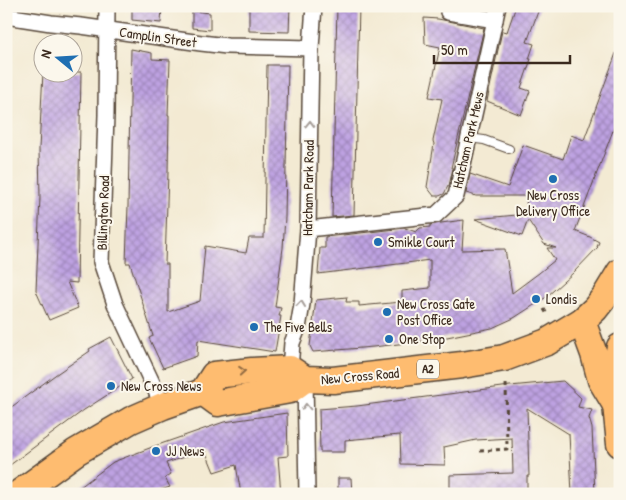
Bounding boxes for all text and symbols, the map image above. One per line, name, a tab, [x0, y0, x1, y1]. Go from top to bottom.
street label: Camplin Street	[118, 22, 198, 52]
north arrow	[32, 32, 82, 82]
scale bar	[434, 32, 570, 64]
text: 50 m	[441, 39, 468, 60]
text: N	[35, 47, 56, 60]
street label: Hatcham Park Mews	[447, 90, 488, 190]
one-way arrow	[305, 120, 315, 128]
street label: Hatcham Park Road	[297, 139, 318, 236]
marker: New Cross Delivery Office	[547, 173, 559, 185]
street label: Billington Road	[92, 175, 114, 251]
place label: New Cross Delivery Office	[516, 185, 590, 221]
place label: Smikle Court	[388, 232, 455, 251]
marker: Smikle Court	[372, 236, 384, 248]
place label: Londis	[546, 289, 577, 308]
marker: Londis	[530, 293, 542, 305]
place label: New Cross Gate Post Office	[397, 294, 475, 329]
one-way arrow	[295, 300, 306, 308]
marker: New Cross Gate Post Office	[381, 306, 393, 318]
place label: The Five Bells	[264, 317, 332, 336]
marker: The Five Bells	[248, 321, 260, 333]
place label: One Stop	[399, 329, 445, 349]
marker: One Stop	[383, 333, 395, 345]
road number: A2	[417, 359, 439, 378]
street label: New Cross Road	[320, 363, 400, 388]
one-way arrow	[238, 366, 246, 377]
place label: New Cross News	[121, 376, 201, 395]
marker: New Cross News	[105, 380, 117, 392]
one-way arrow	[300, 403, 311, 411]
place label: JJ News	[166, 441, 204, 460]
marker: JJ News	[150, 445, 162, 457]

